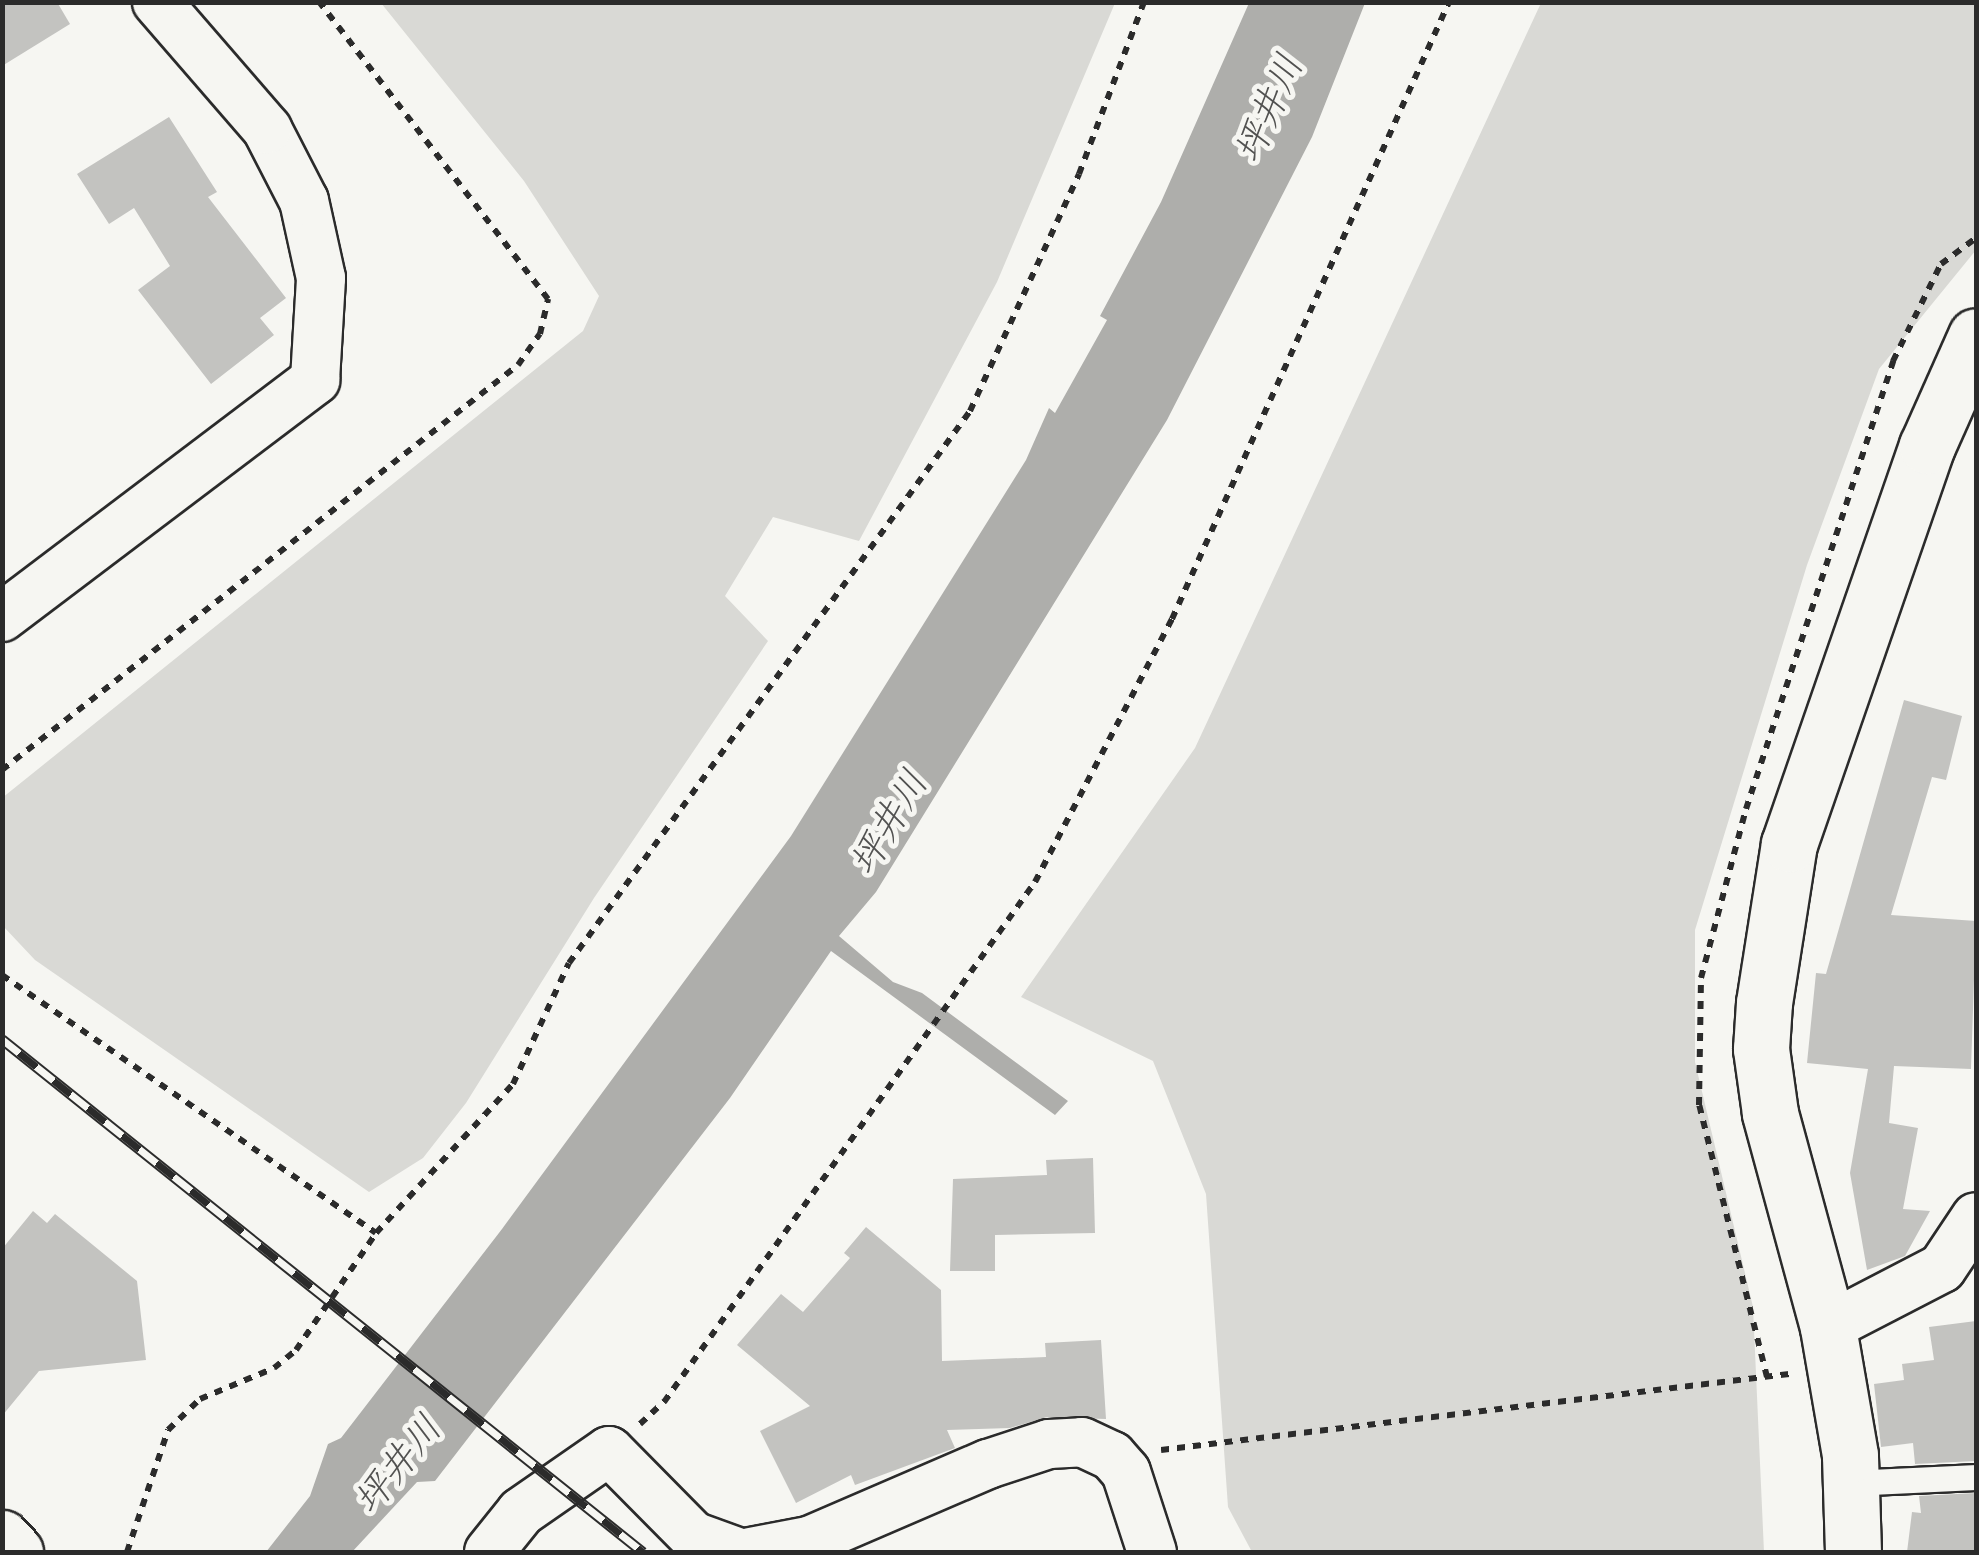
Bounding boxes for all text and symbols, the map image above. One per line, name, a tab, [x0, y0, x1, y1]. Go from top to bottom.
water label: 坪井川	[1224, 47, 1312, 169]
water label: 坪井川	[839, 761, 937, 883]
water label: 坪井川	[343, 1405, 451, 1523]

